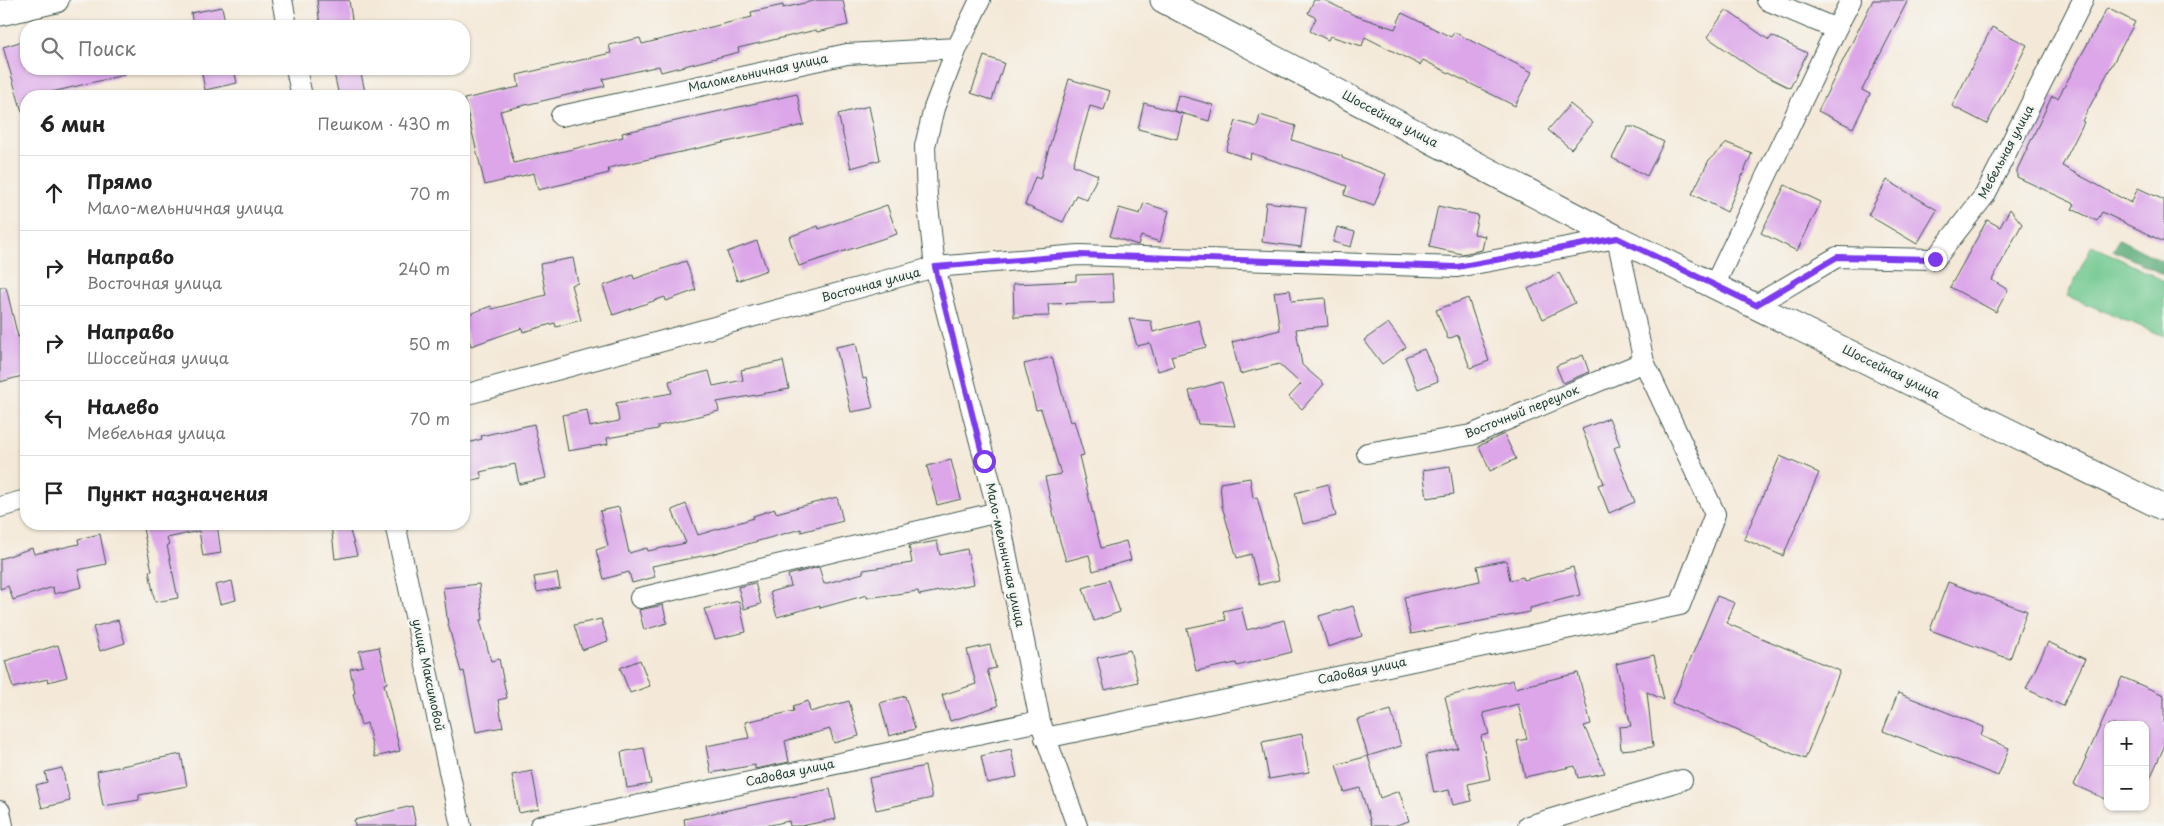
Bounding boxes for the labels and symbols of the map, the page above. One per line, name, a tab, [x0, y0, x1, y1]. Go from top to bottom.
street label: Маломельничная улица	[686, 48, 830, 96]
street label: Шоссейная улица	[1339, 85, 1442, 151]
street label: Мебельная улица	[1973, 101, 2038, 202]
route end	[1924, 248, 1947, 271]
street label: Восточная улица	[819, 262, 922, 306]
street label: Шоссейная улица	[1840, 340, 1944, 403]
street label: Восточный переулок	[1462, 380, 1582, 442]
route start	[973, 450, 996, 473]
street label: Мало-мельничная улица	[982, 481, 1030, 629]
street label: улица Максимовой	[408, 617, 450, 732]
street label: Садовая улица	[1316, 652, 1408, 688]
street label: Садовая улица	[744, 754, 836, 790]

